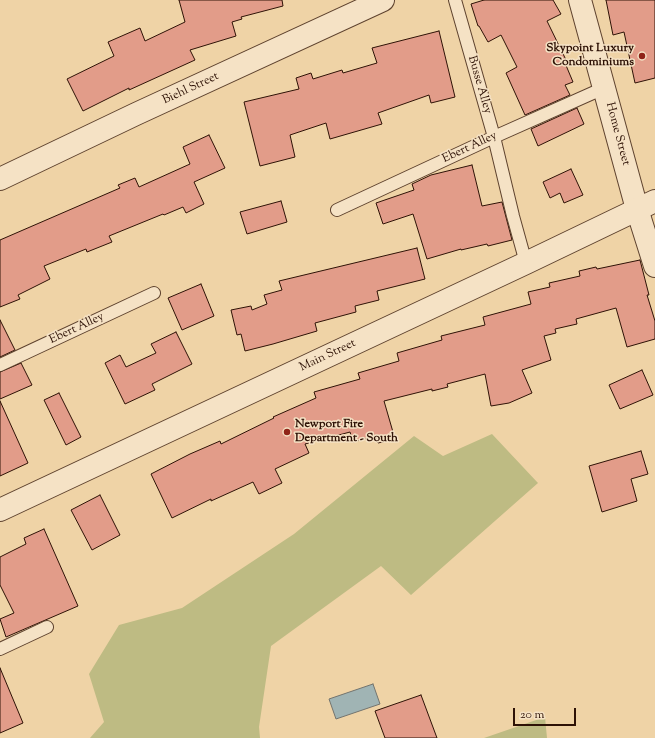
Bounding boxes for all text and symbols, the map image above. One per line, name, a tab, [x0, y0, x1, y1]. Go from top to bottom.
place label: Skypoint Luxury Condominiums	[546, 42, 634, 70]
marker: Skypoint Luxury Condominiums	[637, 51, 647, 61]
street label: Busse Alley	[464, 54, 494, 116]
street label: Biehl Street	[161, 70, 221, 108]
street label: Home Street	[602, 101, 632, 167]
street label: Ebert Alley	[440, 129, 500, 167]
street label: Ebert Alley	[47, 310, 107, 348]
street label: Main Street	[297, 337, 359, 375]
place label: Newport Fire Department - South	[295, 418, 398, 446]
marker: Newport Fire Department - South	[282, 427, 292, 437]
scale bar	[515, 700, 578, 726]
text: 20 m	[520, 706, 544, 724]

